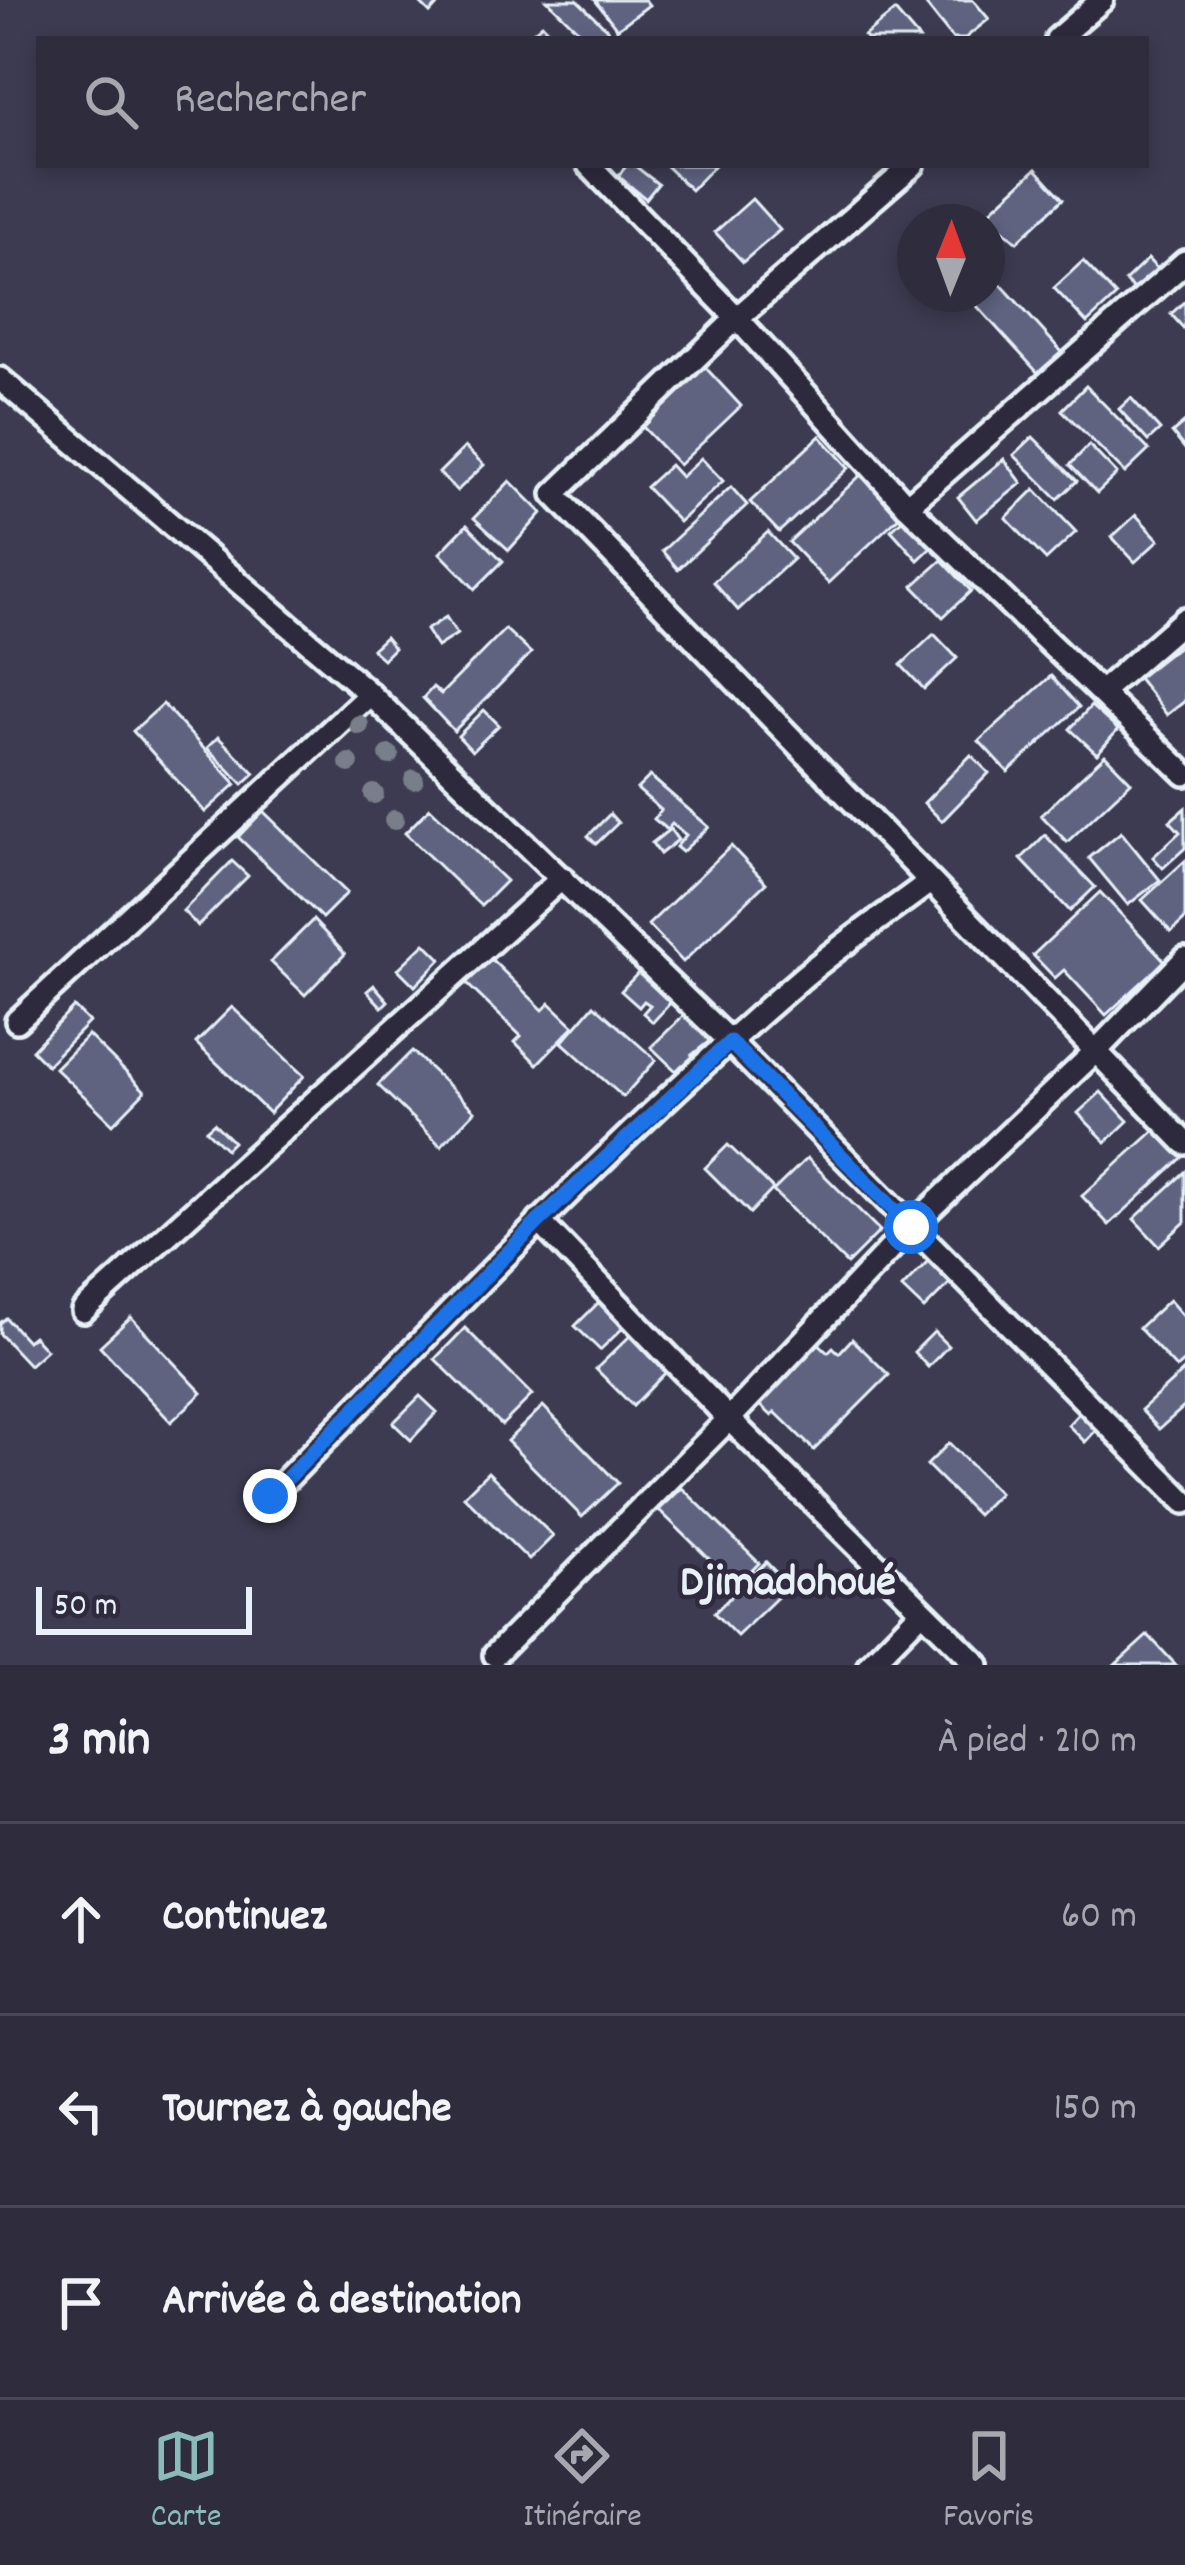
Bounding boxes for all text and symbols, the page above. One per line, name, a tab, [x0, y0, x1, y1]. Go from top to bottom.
search box	[36, 36, 1149, 168]
icon: search	[78, 69, 144, 135]
text: Rechercher	[174, 70, 366, 134]
north arrow	[897, 204, 1005, 312]
route start	[884, 1200, 938, 1254]
route end	[243, 1469, 297, 1523]
district label: Djimadohoué	[680, 1553, 896, 1617]
scale bar	[36, 1581, 252, 1634]
text: 50 m	[54, 1584, 118, 1631]
text: 3 min	[48, 1707, 150, 1779]
text: À pied · 210 m	[938, 1716, 1137, 1771]
icon: ahead	[48, 1886, 114, 1952]
text: Continuez	[162, 1887, 327, 1951]
text: 60 m	[1061, 1891, 1137, 1946]
icon: left	[48, 2078, 114, 2144]
text: Tournez à gauche	[162, 2079, 452, 2143]
text: 150 m	[1053, 2083, 1137, 2138]
icon: arrive	[48, 2270, 114, 2336]
text: Arrivée à destination	[162, 2271, 521, 2335]
tab: Carte	[151, 2423, 222, 2542]
tab: Itinéraire	[523, 2423, 642, 2542]
tab: Favoris	[943, 2423, 1034, 2542]

